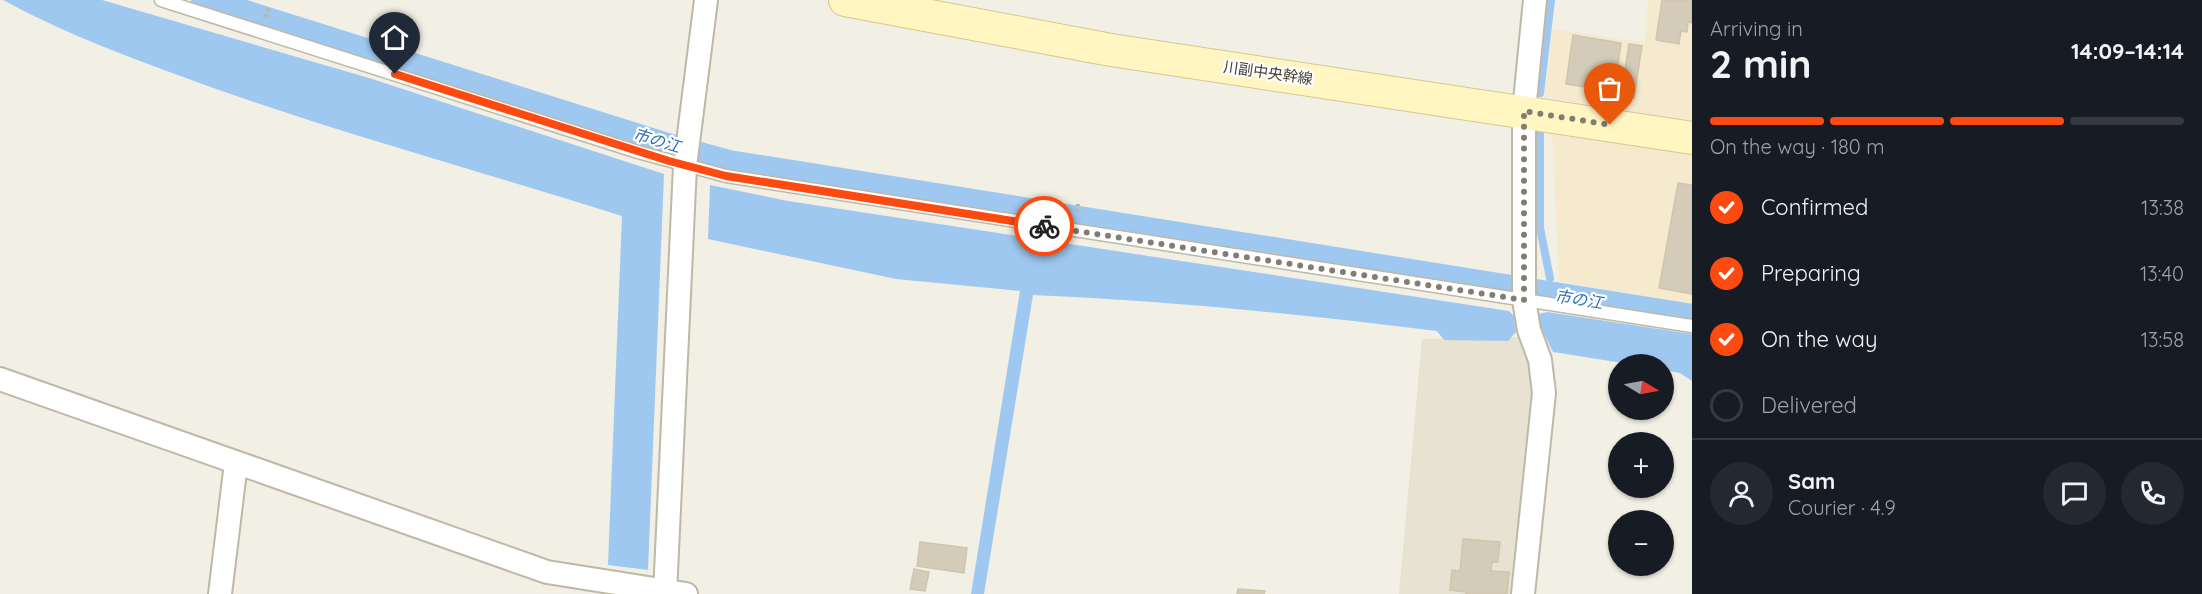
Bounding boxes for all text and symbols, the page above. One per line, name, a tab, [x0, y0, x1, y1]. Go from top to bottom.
pin	[369, 12, 420, 74]
text: Arriving in	[1710, 16, 1803, 41]
icon: home	[378, 21, 411, 54]
text: 14:09–14:14	[2071, 37, 2184, 65]
text: 2 min	[1710, 39, 1812, 88]
street label: 川副中央幹線	[1222, 57, 1314, 88]
pin	[1584, 63, 1635, 125]
icon: bag	[1593, 72, 1626, 105]
water label: 市の江	[631, 123, 685, 157]
text: On the way · 180 m	[1710, 134, 1884, 159]
icon: check	[1710, 191, 1743, 224]
text: Confirmed	[1761, 193, 1868, 221]
text: 13:38	[2141, 195, 2184, 220]
courier	[1014, 196, 1074, 256]
icon: bike	[1028, 210, 1061, 243]
icon: check	[1710, 257, 1743, 290]
text: Preparing	[1761, 259, 1861, 287]
text: 13:40	[2140, 261, 2184, 286]
water label: 市の江	[1554, 285, 1606, 313]
icon: check	[1710, 323, 1743, 356]
text: On the way	[1761, 325, 1877, 353]
text: 13:58	[2141, 327, 2184, 352]
north arrow	[1608, 354, 1674, 420]
map controls	[1608, 354, 1674, 576]
text: Delivered	[1761, 391, 1857, 419]
button: +	[1608, 432, 1674, 498]
button: person	[1710, 462, 1773, 525]
button: chat	[2043, 462, 2106, 525]
button: phone	[2121, 462, 2184, 525]
text: Sam	[1788, 467, 1835, 495]
text: Courier · 4.9	[1788, 495, 1896, 520]
button: −	[1608, 510, 1674, 576]

